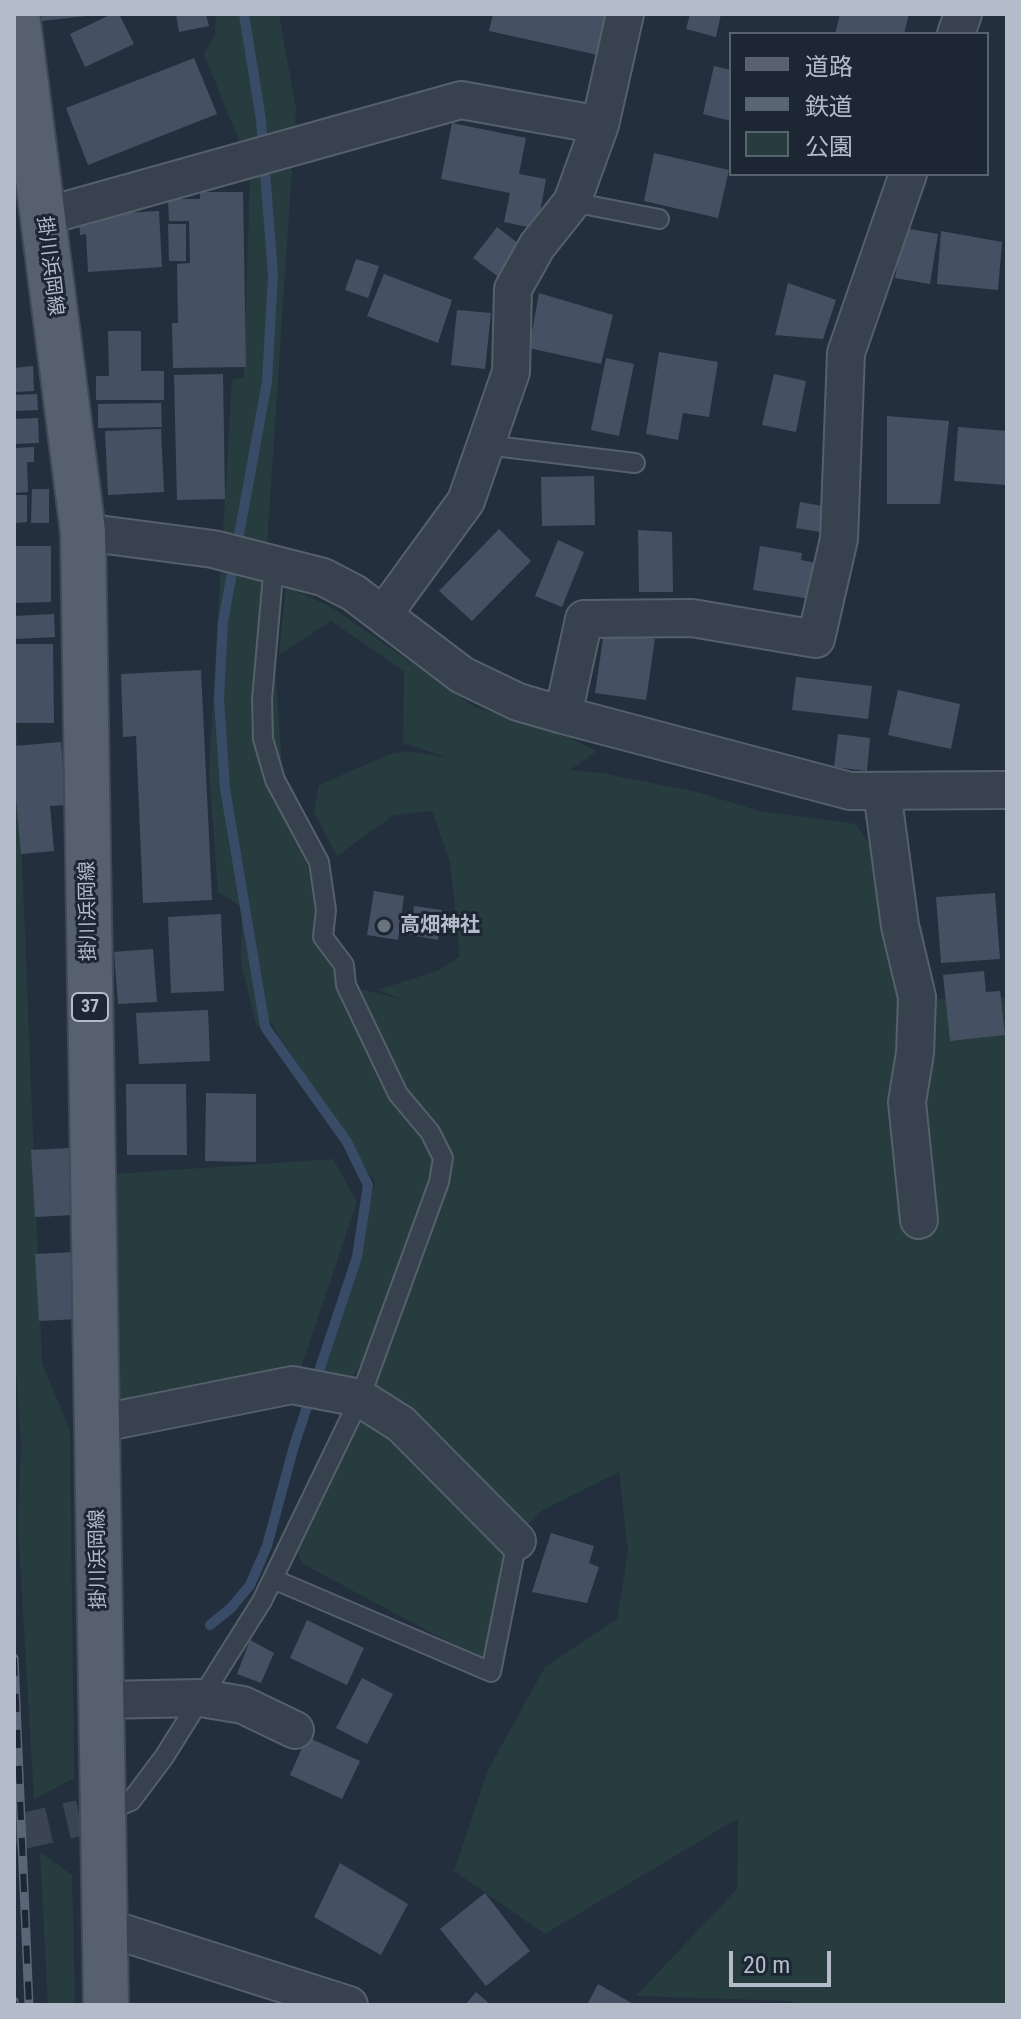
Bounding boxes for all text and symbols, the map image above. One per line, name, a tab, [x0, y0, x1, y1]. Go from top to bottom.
legend	[729, 32, 989, 176]
text: 道路	[805, 53, 853, 81]
text: 鉄道	[805, 93, 853, 121]
text: 公園	[805, 133, 853, 161]
street label: 掛川浜岡線	[31, 215, 67, 317]
street label: 掛川浜岡線	[76, 861, 102, 961]
place label: 高畑神社	[400, 914, 480, 938]
marker: 高畑神社	[375, 917, 393, 935]
road number: 37	[72, 993, 108, 1021]
street label: 掛川浜岡線	[86, 1509, 112, 1609]
scale bar	[733, 1935, 835, 1985]
text: 20 m	[743, 1951, 790, 1979]

